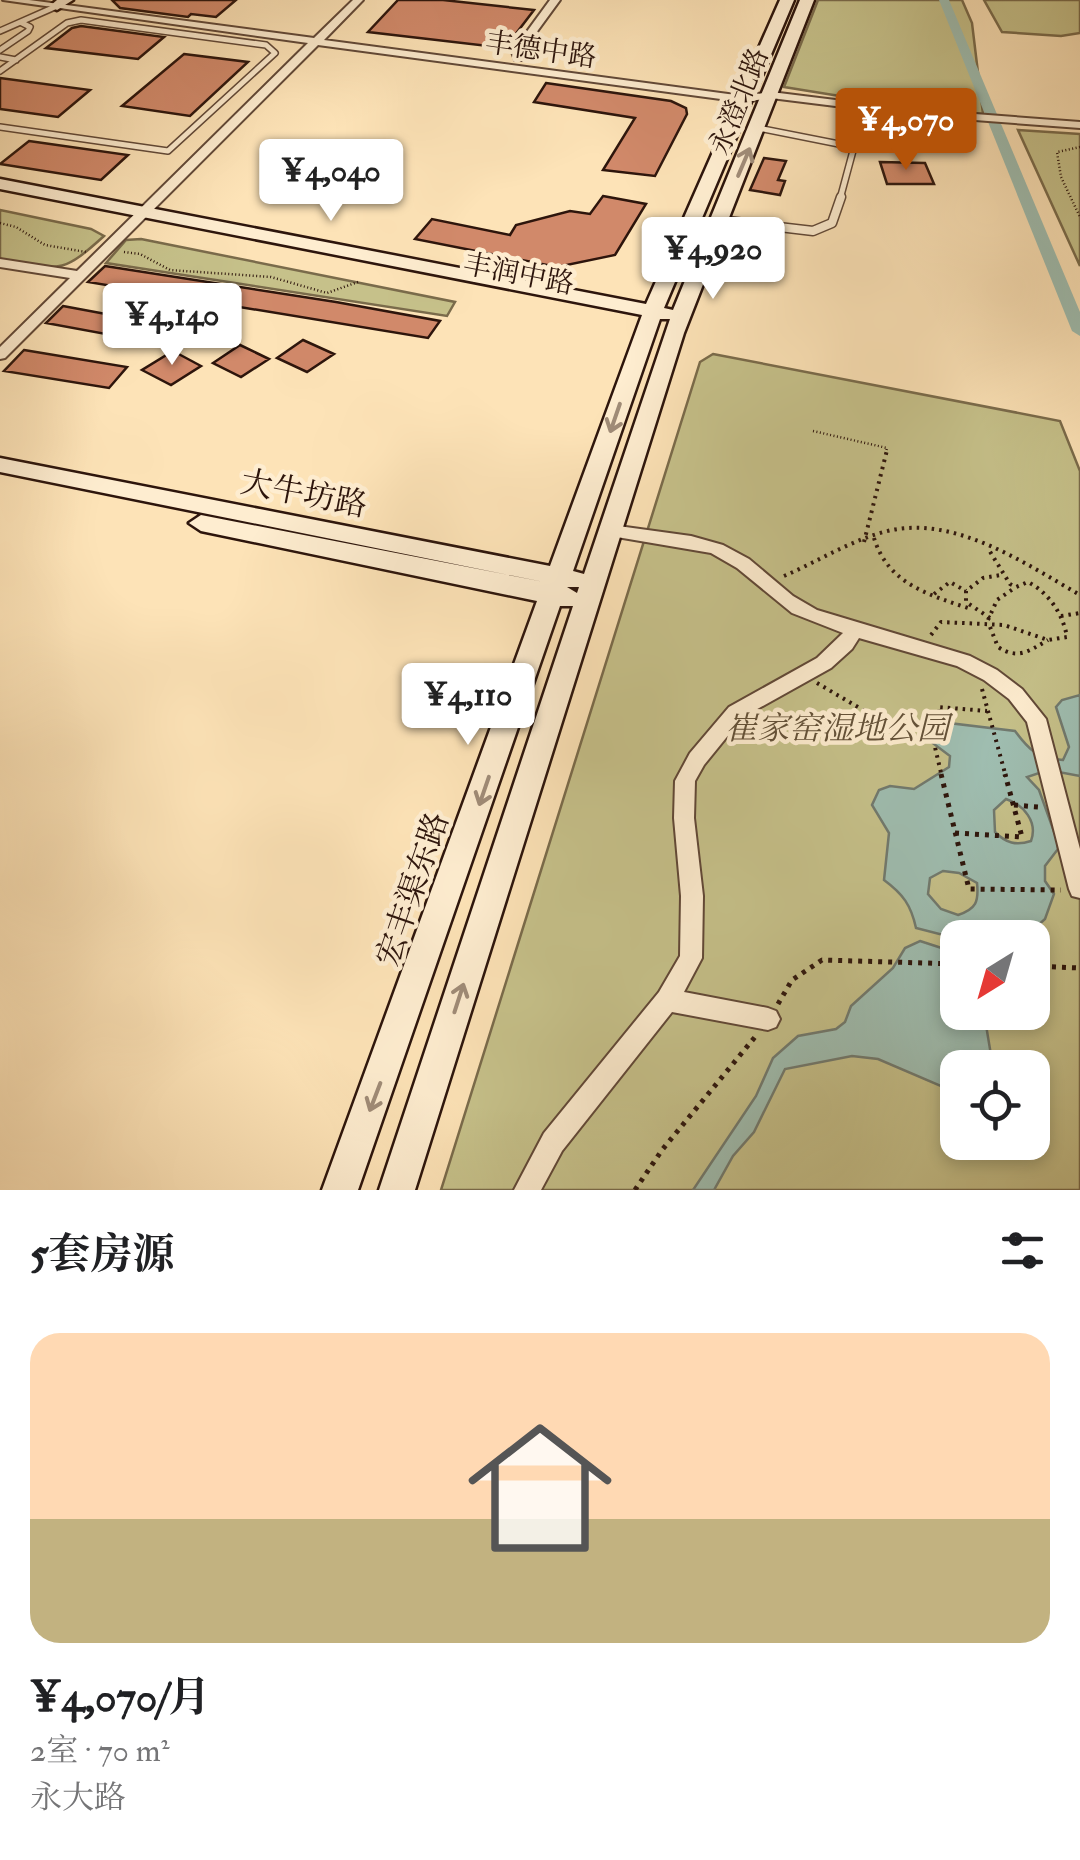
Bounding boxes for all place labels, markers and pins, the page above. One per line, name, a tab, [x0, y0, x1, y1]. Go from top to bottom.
pin: ¥4,070	[825, 88, 987, 173]
pin: ¥4,040	[250, 139, 412, 224]
pin: ¥4,920	[632, 217, 794, 302]
pin: ¥4,140	[91, 283, 253, 368]
pin: ¥4,110	[387, 663, 549, 748]

